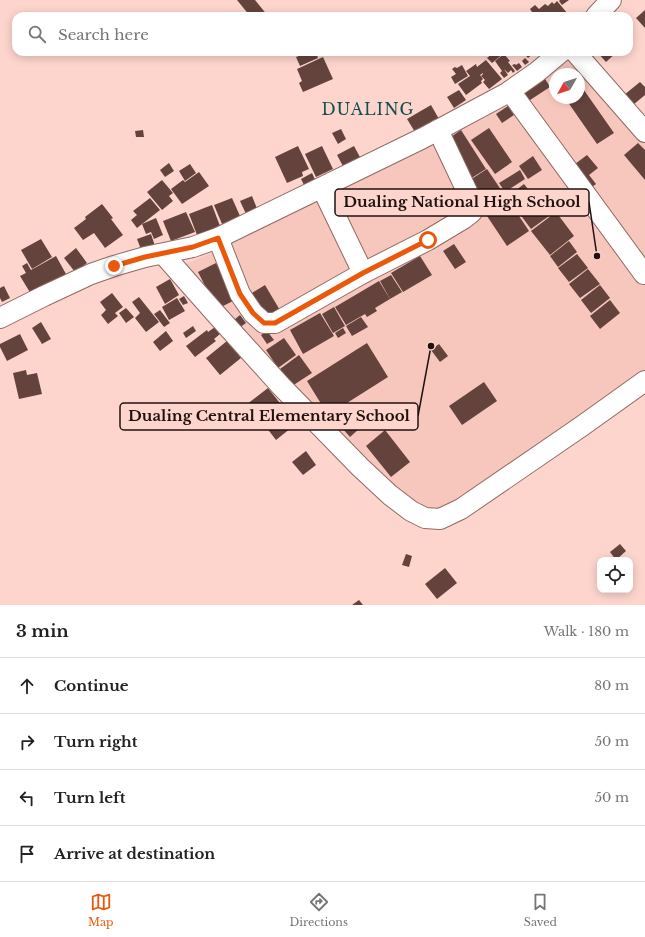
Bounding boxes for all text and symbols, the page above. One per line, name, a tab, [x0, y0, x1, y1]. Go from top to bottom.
search box	[12, 12, 633, 56]
icon: search	[26, 23, 48, 45]
text: Search here	[58, 25, 149, 44]
north arrow	[549, 68, 585, 104]
district label: DUALING	[322, 99, 414, 119]
callout: Dualing National High School	[335, 189, 589, 216]
text: Dualing National High School	[343, 192, 581, 211]
route start	[419, 231, 437, 249]
route end	[105, 257, 123, 275]
callout: Dualing Central Elementary School	[120, 403, 418, 430]
text: Dualing Central Elementary School	[128, 406, 411, 425]
map controls	[597, 557, 633, 593]
button: locate	[597, 557, 633, 593]
text: 3 min	[16, 621, 69, 642]
text: Walk · 180 m	[544, 623, 629, 640]
icon: ahead	[16, 675, 38, 697]
text: Continue	[54, 676, 129, 695]
text: 80 m	[594, 677, 629, 694]
icon: right	[16, 731, 38, 753]
text: Turn right	[54, 732, 137, 751]
text: 50 m	[595, 733, 629, 750]
icon: left	[16, 787, 38, 809]
text: Turn left	[54, 788, 125, 807]
text: 50 m	[595, 789, 629, 806]
icon: arrive	[16, 843, 38, 865]
text: Arrive at destination	[54, 844, 215, 863]
tab: Map	[88, 891, 114, 929]
tab: Directions	[289, 891, 348, 929]
tab: Saved	[524, 891, 557, 929]

